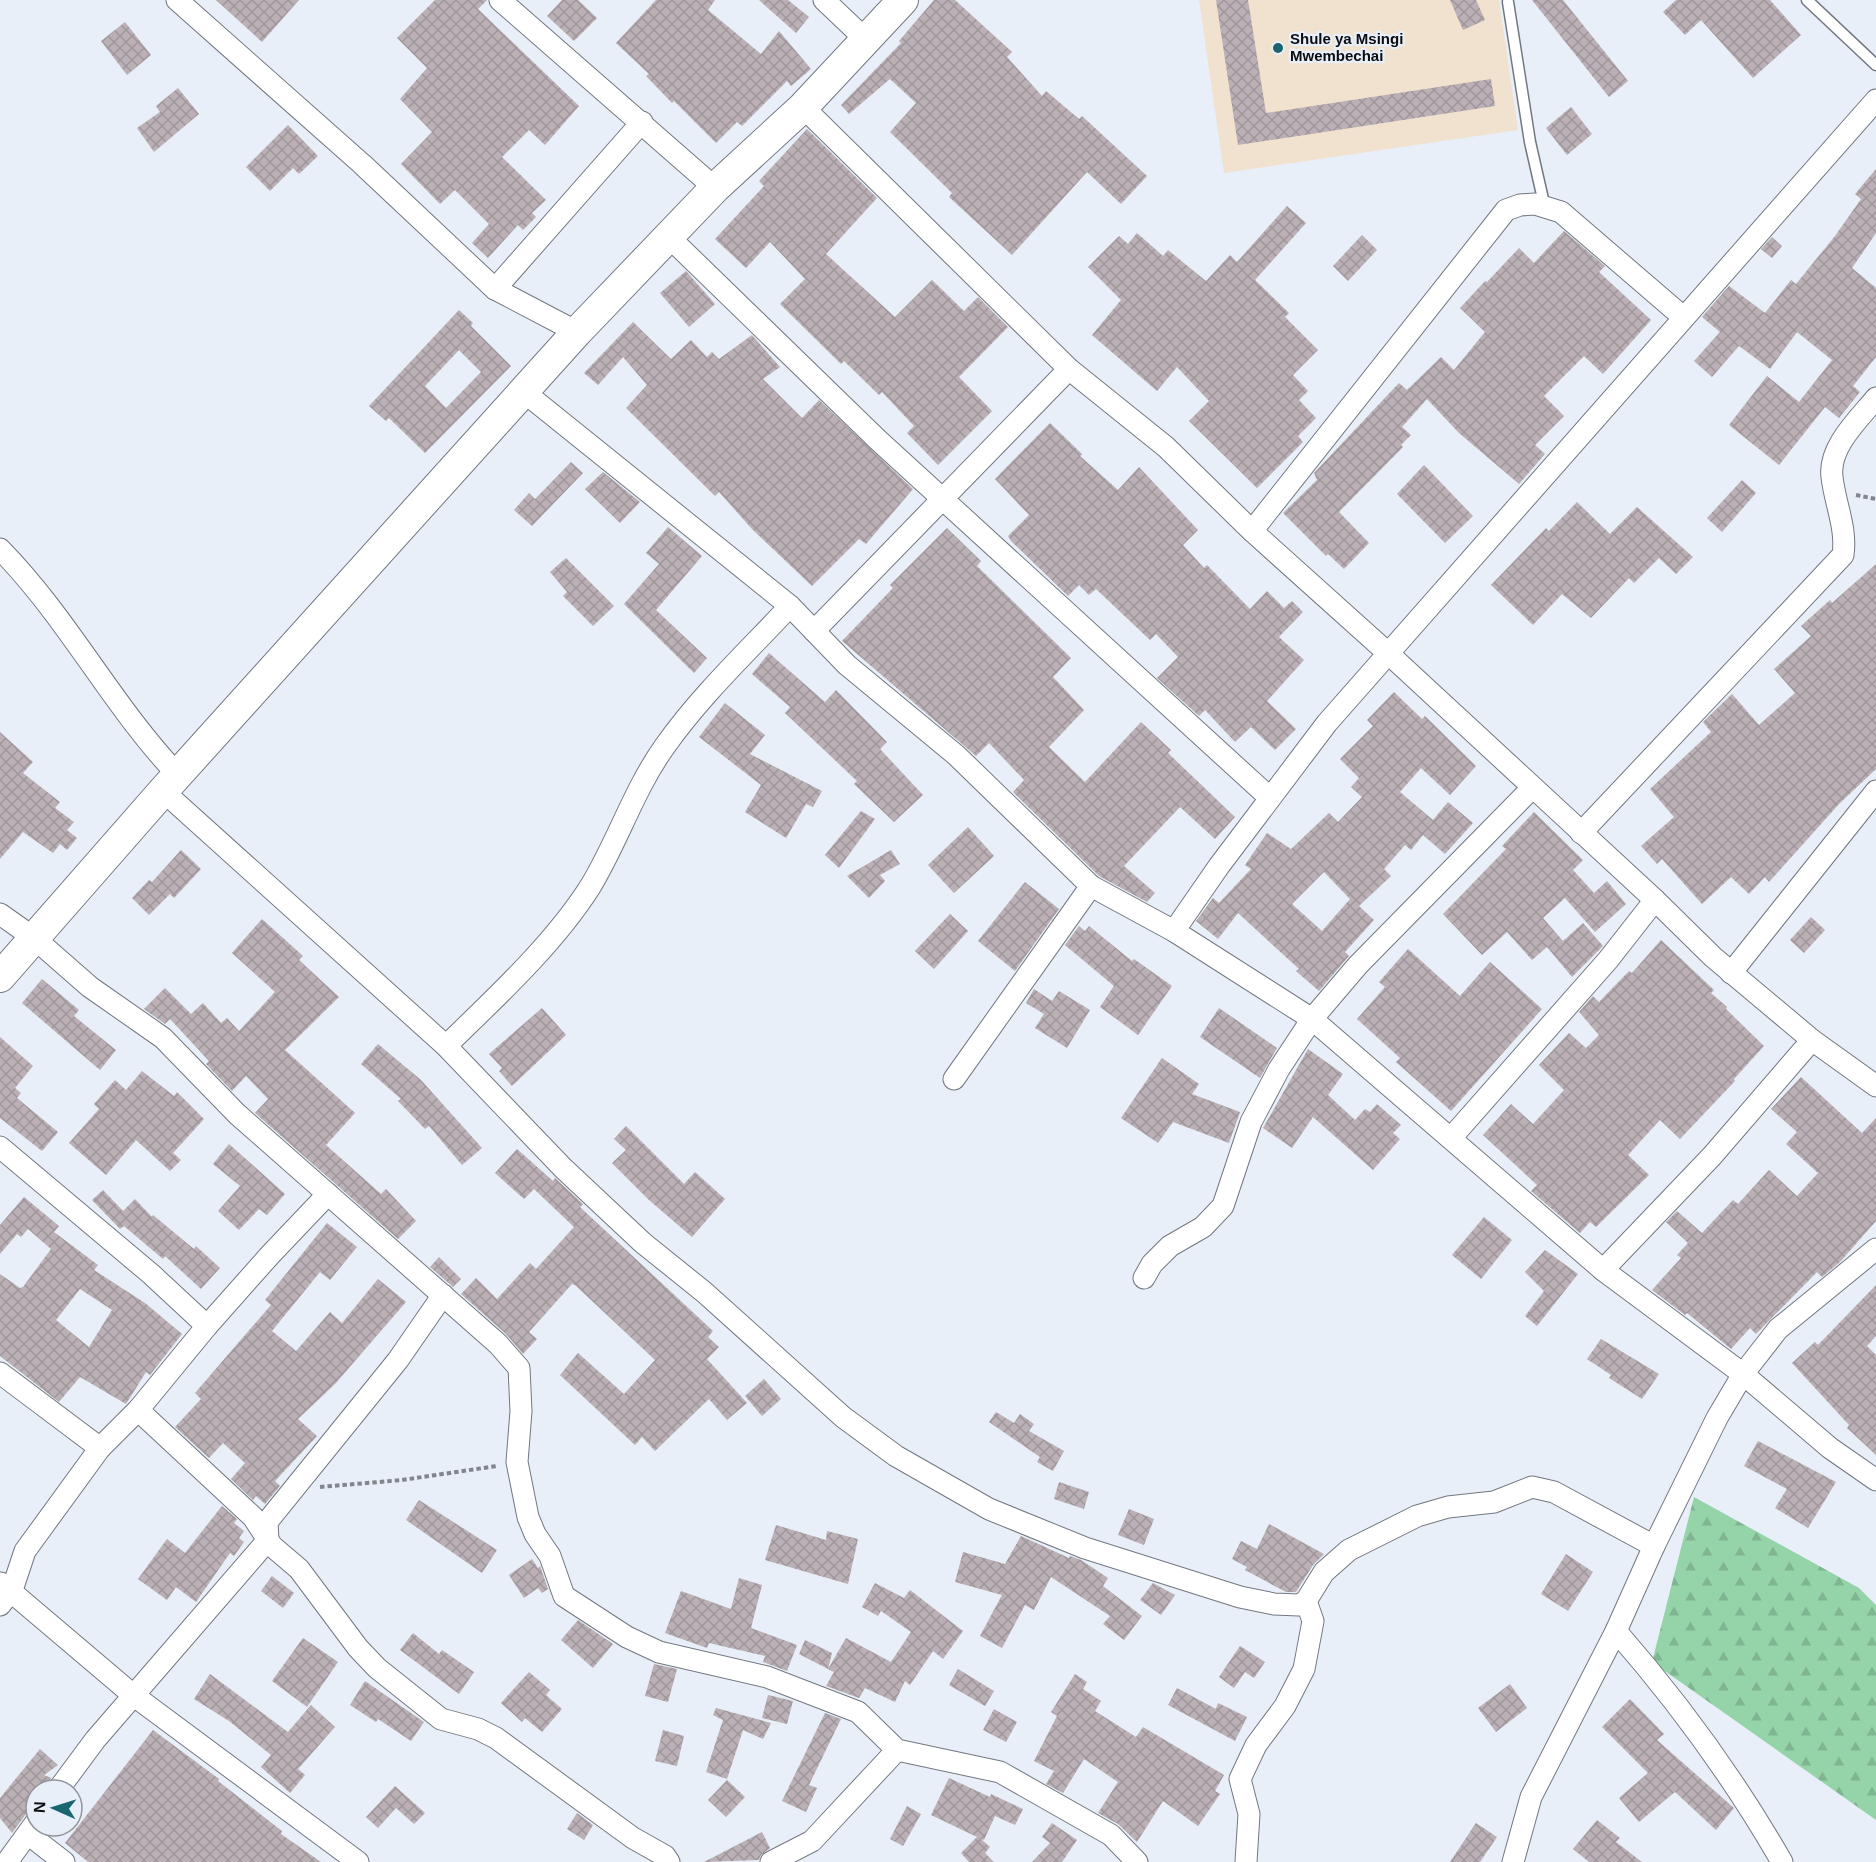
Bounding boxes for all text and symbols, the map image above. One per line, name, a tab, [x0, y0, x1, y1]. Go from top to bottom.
place label: Shule ya Msingi Mwembechai	[1290, 30, 1403, 64]
marker: Shule ya Msingi Mwembechai	[1271, 41, 1285, 55]
north arrow	[24, 1778, 84, 1838]
text: N	[31, 1801, 48, 1813]

